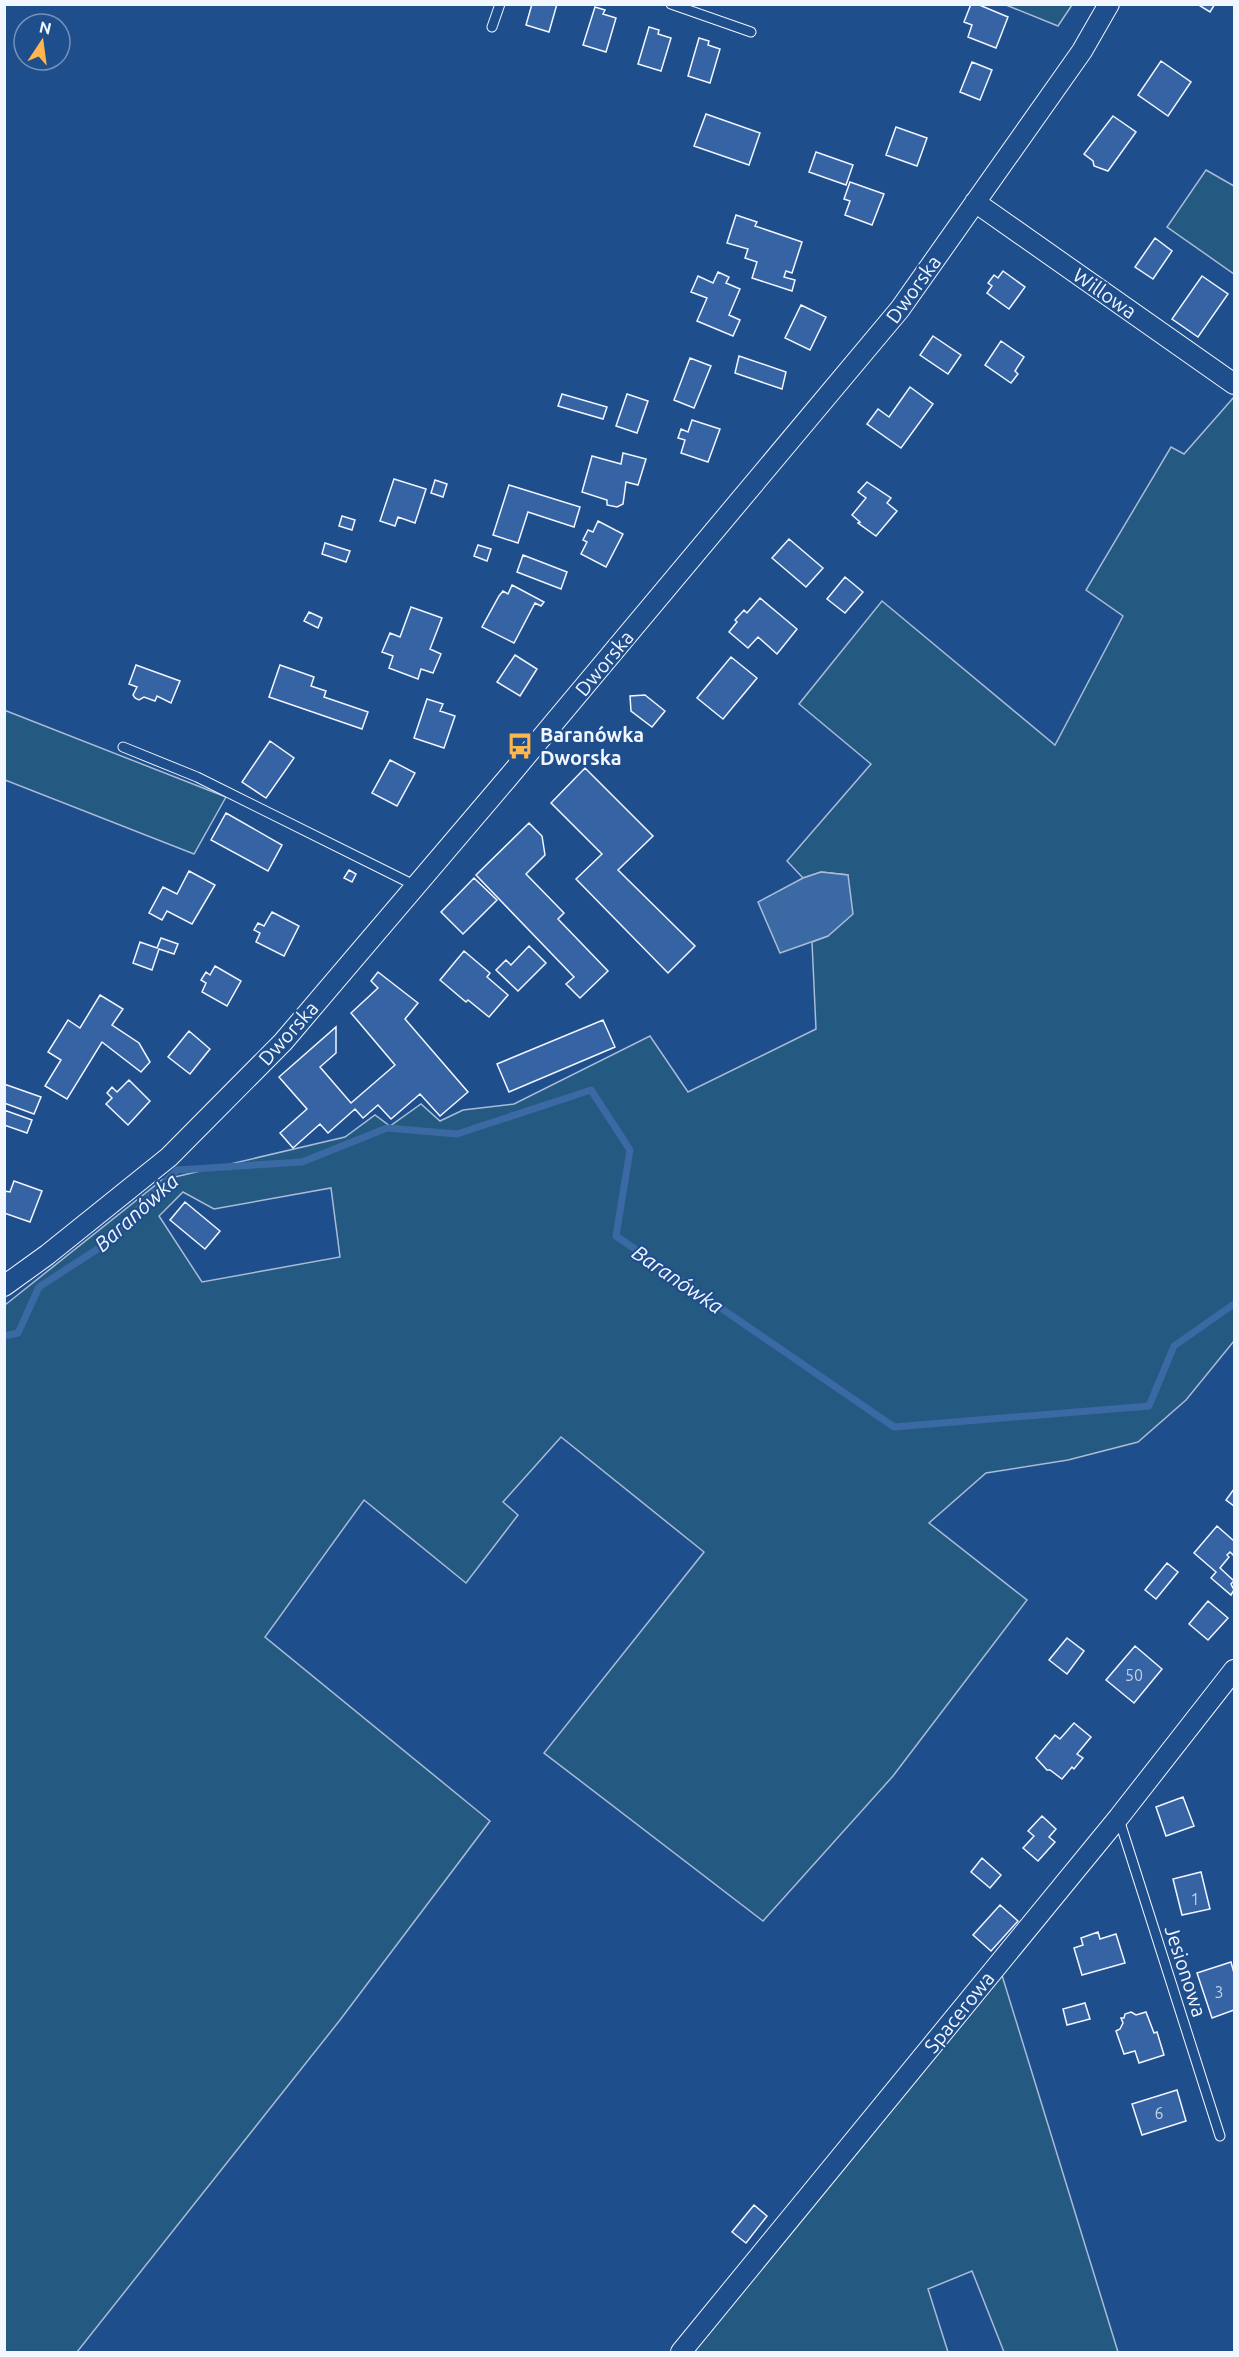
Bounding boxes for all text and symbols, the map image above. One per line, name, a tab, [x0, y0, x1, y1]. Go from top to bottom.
north arrow	[12, 12, 72, 72]
text: N	[38, 17, 53, 37]
street label: Dworska	[881, 251, 945, 327]
street label: Willowa	[1069, 263, 1141, 323]
street label: Dworska	[570, 626, 638, 700]
place label: Baranówka Dworska	[540, 723, 644, 769]
bus stop icon: Baranówka Dworska	[505, 731, 535, 761]
street label: Dworska	[253, 996, 323, 1070]
water label: Baranówka	[89, 1168, 183, 1256]
water label: Baranówka	[628, 1240, 728, 1318]
house number: 50	[1125, 1666, 1143, 1684]
house number: 1	[1190, 1890, 1200, 1908]
street label: Jesionowa	[1160, 1922, 1212, 2020]
street label: Spacerowa	[919, 1967, 999, 2057]
house number: 3	[1214, 1983, 1224, 2001]
house number: 6	[1154, 2104, 1164, 2122]

